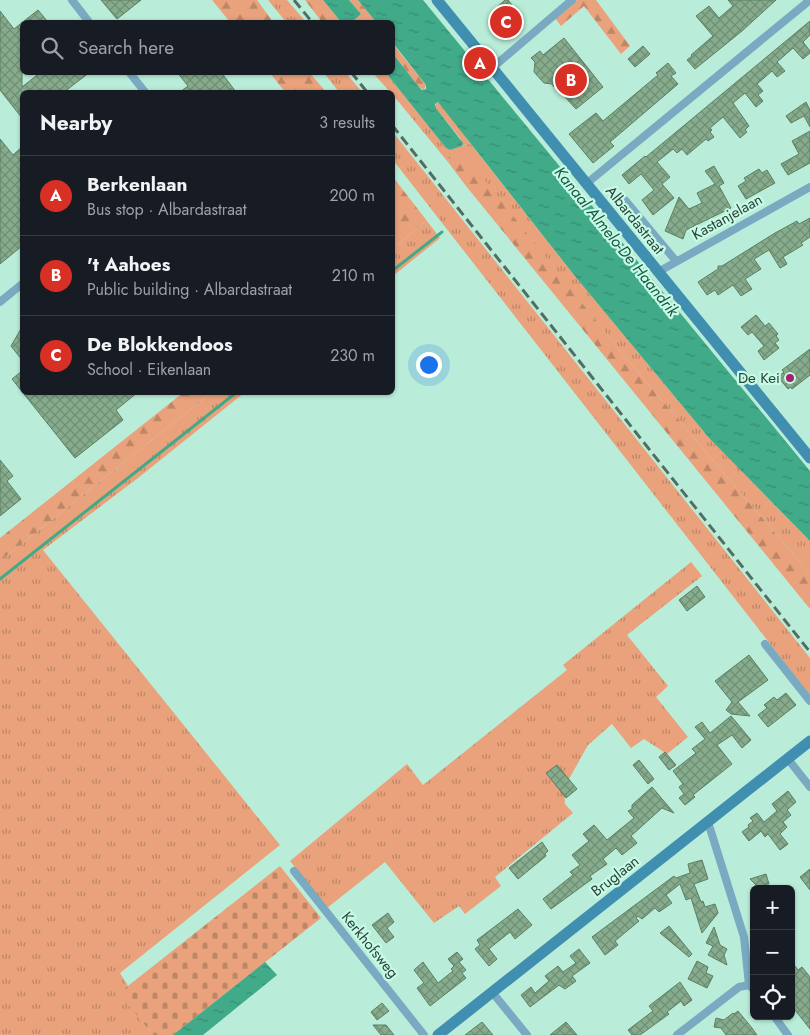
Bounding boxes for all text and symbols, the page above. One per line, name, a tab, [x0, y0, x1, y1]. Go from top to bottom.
pin: C	[490, 3, 522, 41]
search box	[20, 20, 395, 75]
icon: search	[38, 34, 66, 62]
text: Search here	[78, 34, 174, 61]
pin: A	[464, 44, 496, 82]
pin: B	[555, 61, 587, 99]
text: Nearby	[40, 108, 112, 138]
text: 3 results	[319, 111, 375, 134]
water label: Kanaal Almelo-De Haandrik	[549, 162, 685, 322]
text: Berkenlaan	[87, 171, 187, 198]
street label: Albardastraat	[600, 181, 670, 259]
text: A	[50, 184, 62, 207]
text: 200 m	[329, 184, 375, 207]
street label: Kastanjelaan	[688, 189, 766, 245]
text: Bus stop · Albardastraat	[87, 198, 247, 221]
text: 't Aahoes	[87, 251, 170, 278]
text: B	[51, 264, 61, 287]
text: 210 m	[332, 264, 375, 287]
text: Public building · Albardastraat	[87, 278, 292, 301]
text: De Blokkendoos	[87, 331, 233, 358]
text: C	[50, 344, 62, 367]
text: 230 m	[330, 344, 375, 367]
your location	[416, 352, 442, 378]
text: School · Eikenlaan	[87, 358, 211, 381]
place label: De Kei	[738, 367, 780, 389]
marker: De Kei	[784, 372, 796, 384]
street label: Bruglaan	[586, 850, 644, 902]
map controls	[750, 885, 795, 1020]
button: +	[750, 885, 795, 930]
street label: Kerkhofsweg	[336, 907, 404, 983]
button: −	[750, 930, 795, 975]
button: locate	[750, 975, 795, 1020]

